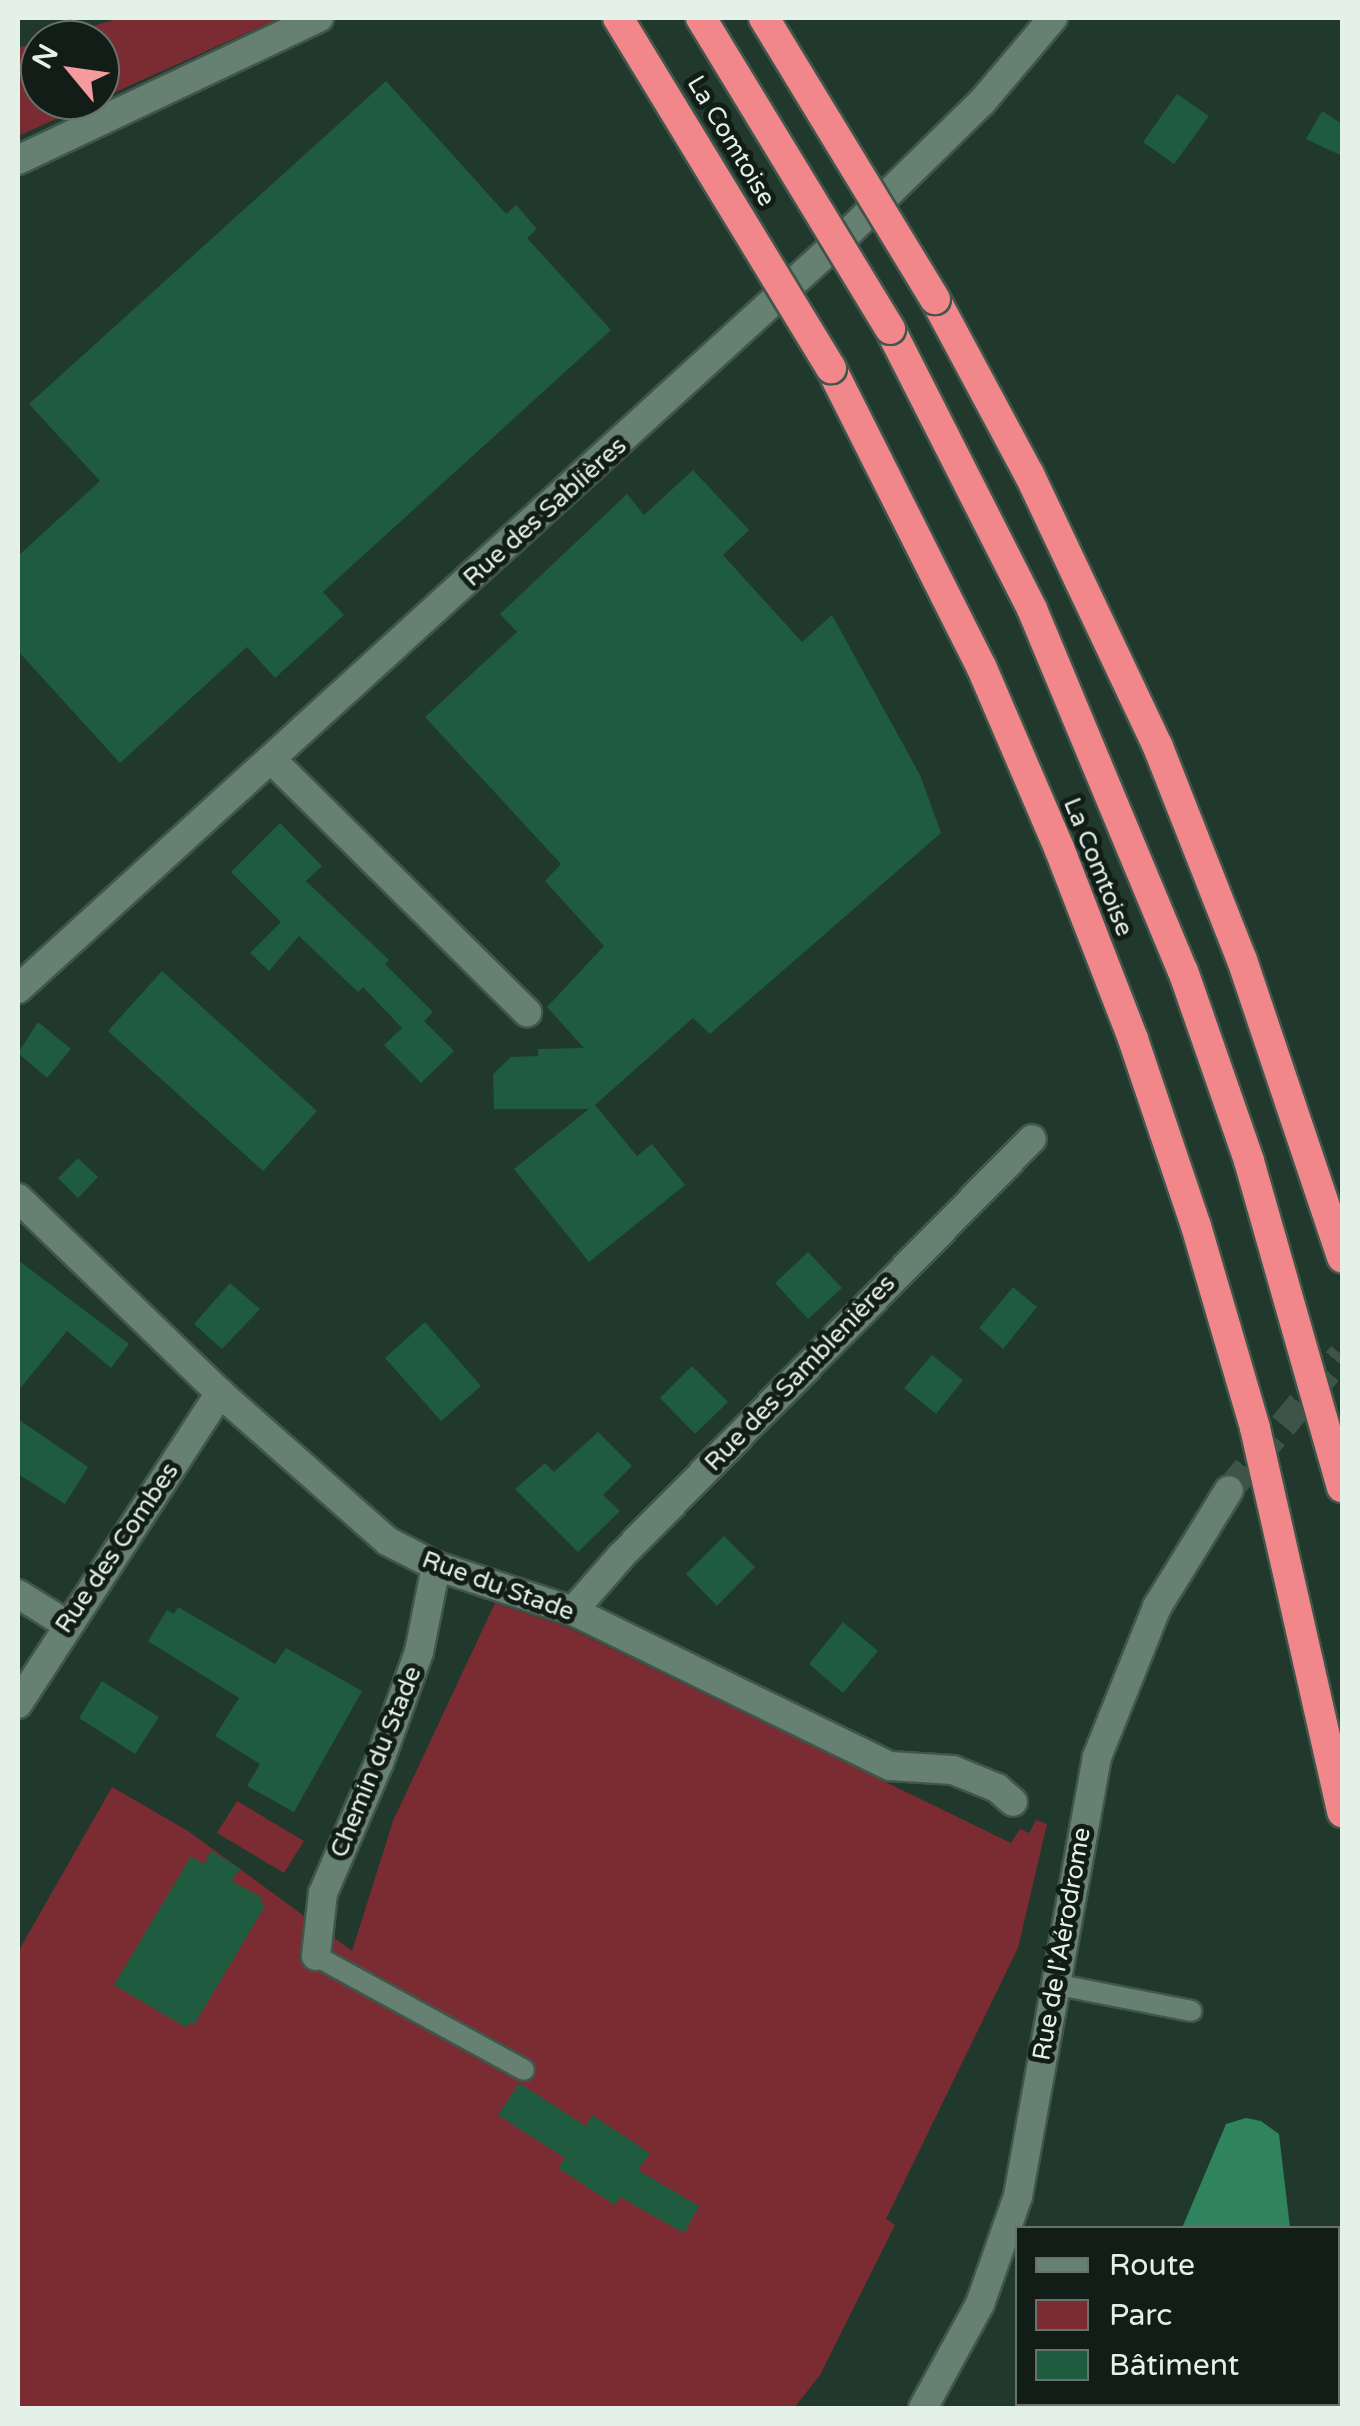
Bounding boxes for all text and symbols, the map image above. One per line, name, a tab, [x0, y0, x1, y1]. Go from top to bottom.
north arrow	[20, 20, 120, 120]
text: N	[25, 38, 66, 75]
street label: La Comtoise	[680, 70, 782, 212]
street label: Rue des Sablières	[457, 431, 633, 593]
street label: La Comtoise	[1057, 793, 1139, 941]
street label: Rue des Samblenières	[698, 1268, 902, 1478]
street label: Rue des Combes	[49, 1457, 185, 1639]
street label: Rue du Stade	[418, 1545, 578, 1627]
street label: Chemin du Stade	[324, 1662, 428, 1862]
street label: Rue de l'Aérodrome	[1027, 1825, 1097, 2063]
legend	[1015, 2226, 1340, 2406]
text: Route	[1109, 2247, 1195, 2284]
text: Parc	[1109, 2297, 1172, 2334]
text: Bâtiment	[1109, 2347, 1239, 2384]

